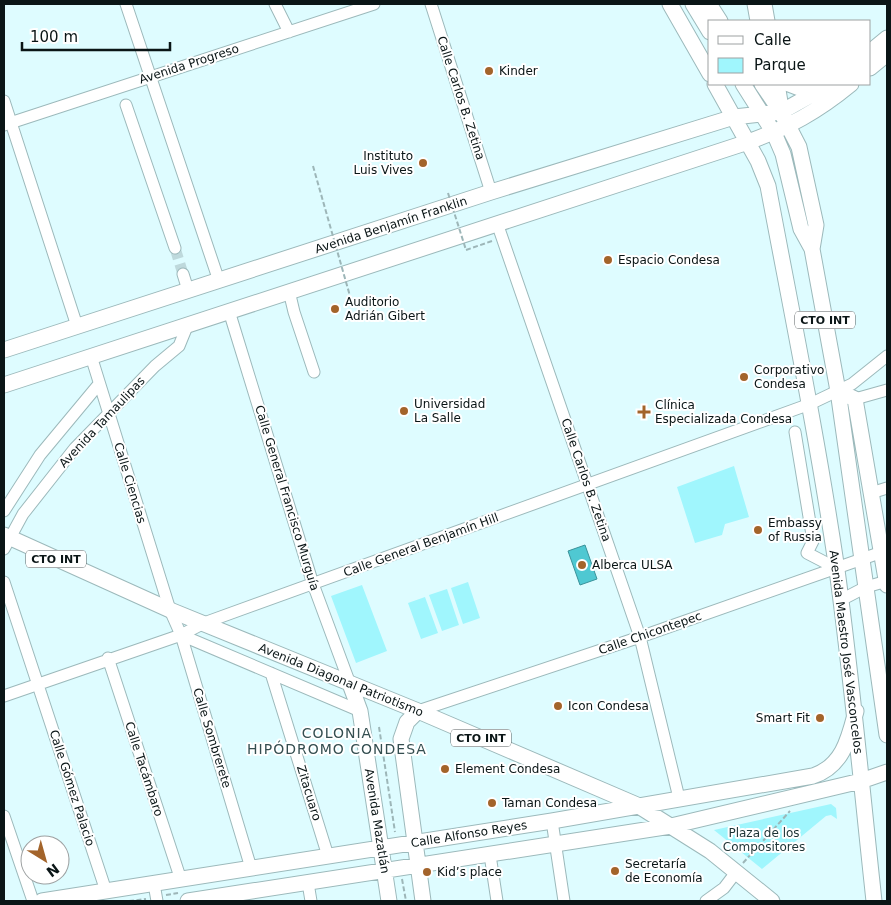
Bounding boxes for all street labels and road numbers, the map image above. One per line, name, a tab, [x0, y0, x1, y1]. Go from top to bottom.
street label: Calle Carlos B. Zetina	[434, 34, 488, 162]
street label: Avenida Progreso	[137, 41, 241, 87]
street label: Avenida Benjamín Franklin	[313, 194, 469, 256]
road number: CTO INT	[795, 312, 855, 328]
street label: Avenida Tamaulipas	[56, 374, 148, 470]
street label: Calle General Francisco Murguía	[252, 404, 322, 592]
street label: Calle Carlos B. Zetina	[558, 417, 614, 543]
street label: Calle Ciencias	[111, 441, 149, 525]
street label: Calle General Benjamín Hill	[342, 510, 500, 580]
street label: Avenida Maestro José Vasconcelos	[827, 549, 865, 755]
road number: CTO INT	[26, 550, 86, 568]
street label: Calle Chicontepec	[597, 609, 703, 657]
street label: Avenida Diagonal Patriotismo	[257, 640, 425, 720]
street label: Calle Sombrerete	[190, 686, 234, 790]
street label: Calle Tacámbaro	[122, 720, 166, 818]
street label: Calle Gómez Palacio	[47, 728, 97, 848]
road number: CTO INT	[451, 730, 511, 746]
street label: Zitacuaro	[294, 764, 324, 822]
street label: Avenida Mazatlán	[362, 768, 392, 874]
street label: Calle Alfonso Reyes	[410, 818, 528, 850]

